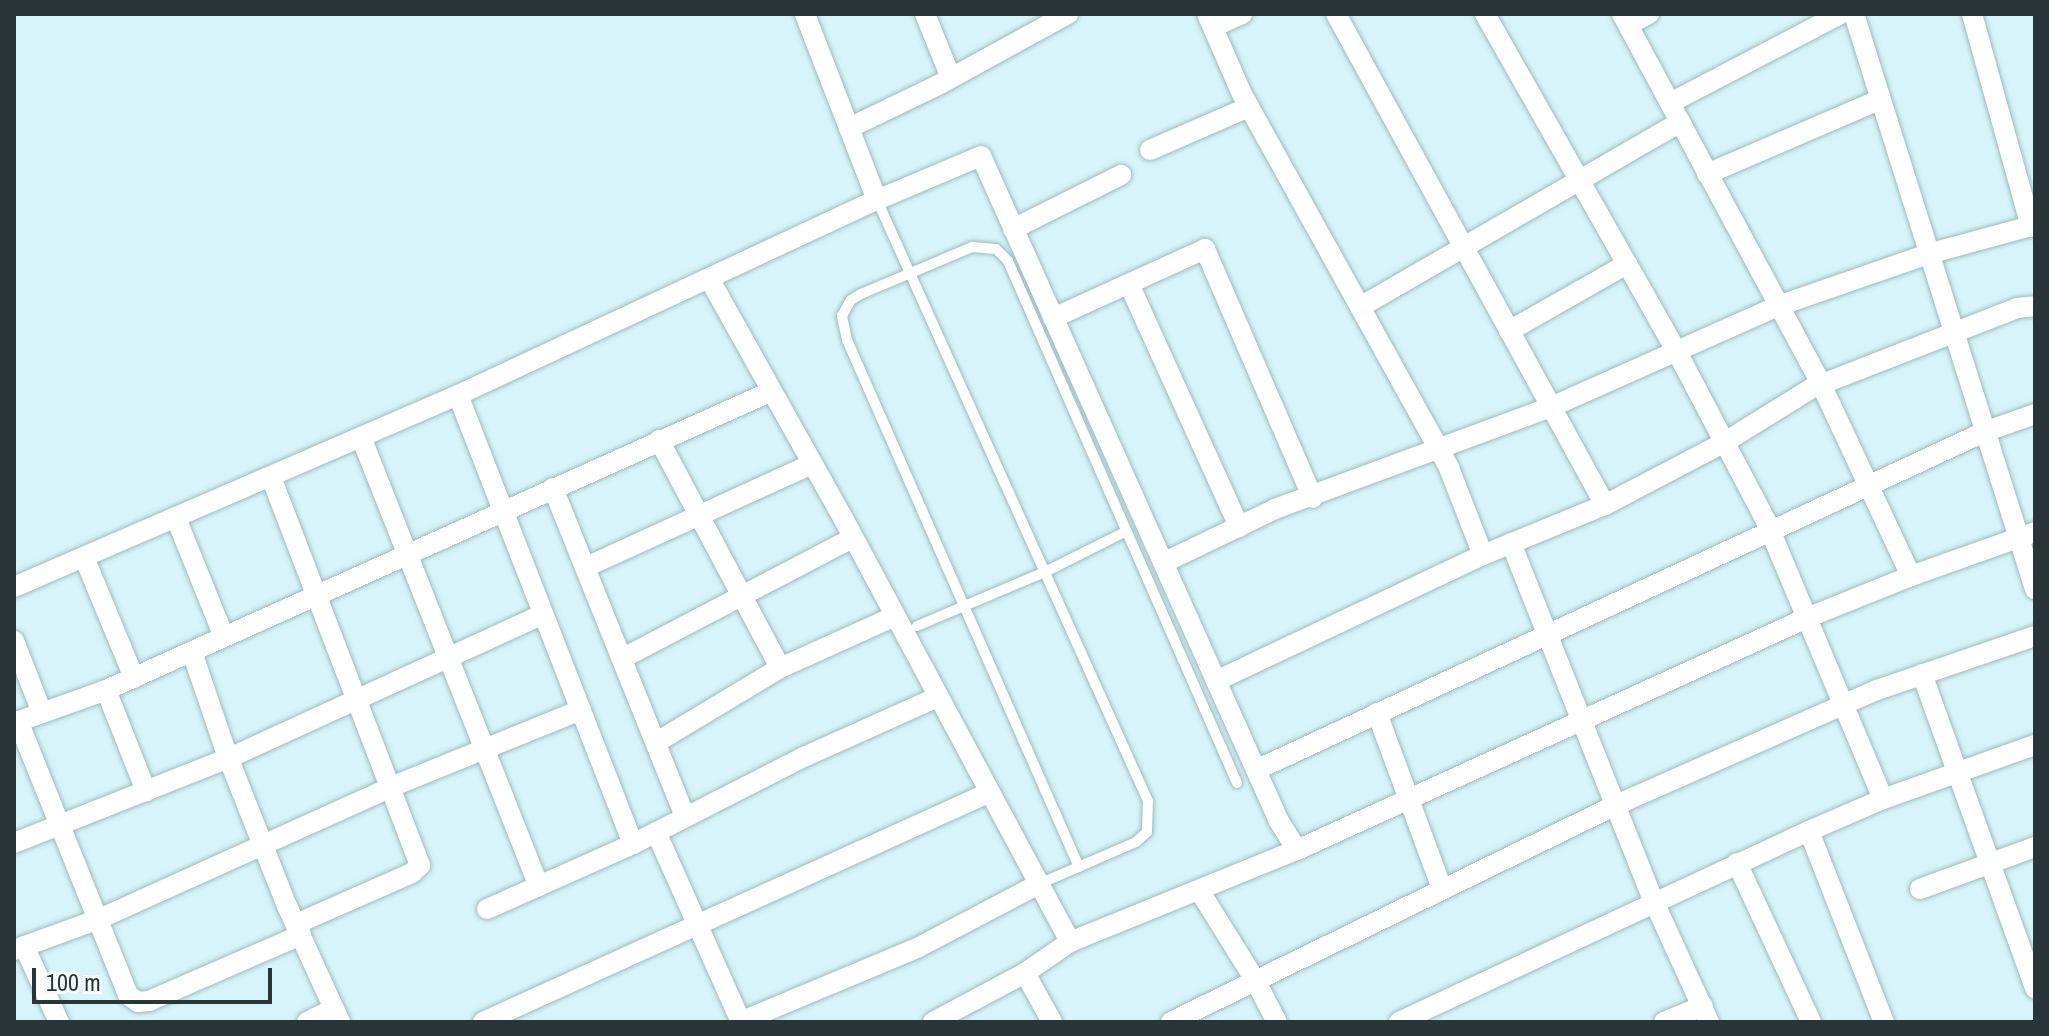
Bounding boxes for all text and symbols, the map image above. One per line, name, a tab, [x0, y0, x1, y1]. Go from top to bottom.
scale bar	[36, 952, 276, 1002]
text: 100 m	[46, 966, 101, 998]

